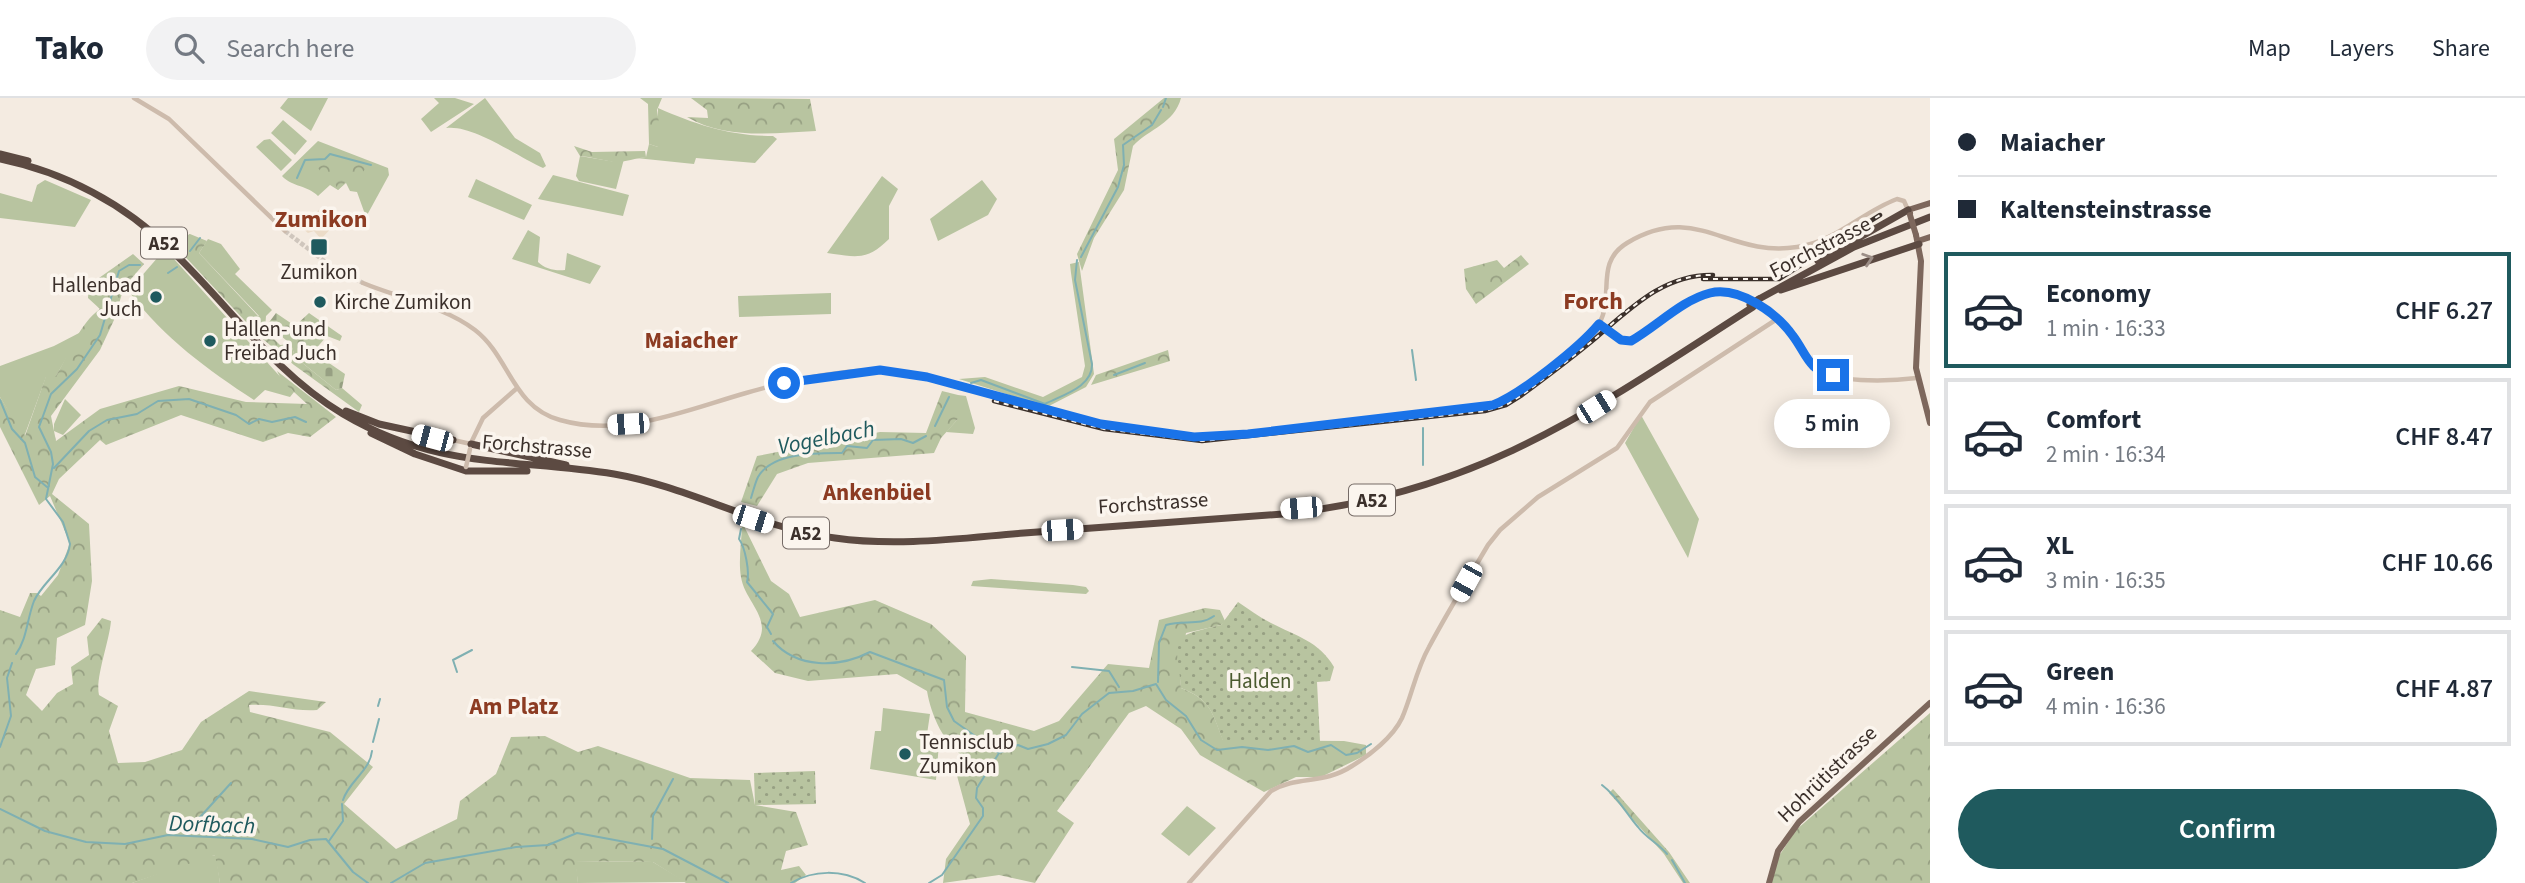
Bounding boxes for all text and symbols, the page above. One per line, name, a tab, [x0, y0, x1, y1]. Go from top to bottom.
search box	[146, 17, 636, 80]
text: Tako	[35, 25, 104, 72]
icon: search	[170, 29, 208, 67]
text: Search here	[226, 30, 354, 67]
text: Map	[2248, 31, 2291, 66]
text: Layers	[2329, 31, 2394, 66]
text: Share	[2432, 31, 2490, 66]
text: Maiacher	[2000, 124, 2105, 161]
text: Kaltensteinstrasse	[2000, 191, 2212, 228]
district label: Zumikon	[274, 202, 368, 237]
street label: Forchstrasse	[1764, 209, 1876, 285]
road number: A52	[141, 228, 187, 258]
marker: Zumikon	[309, 237, 329, 257]
one-way arrow	[1862, 253, 1874, 268]
place label: Zumikon	[280, 257, 358, 287]
place label: Hallenbad Juch	[52, 270, 142, 324]
text: Economy	[2046, 275, 2151, 312]
icon: car	[1962, 279, 2025, 342]
district label: Forch	[1563, 284, 1623, 319]
place label: Kirche Zumikon	[334, 287, 472, 317]
marker: Hallenbad Juch	[148, 289, 164, 305]
text: CHF 6.27	[2395, 292, 2493, 329]
marker: Kirche Zumikon	[312, 294, 328, 310]
text: 1 min · 16:33	[2046, 312, 2166, 345]
place label: Hallen- und Freibad Juch	[224, 314, 337, 368]
district label: Maiacher	[644, 324, 738, 357]
marker: Hallen- und Freibad Juch	[202, 333, 218, 349]
route end	[1817, 359, 1849, 391]
route start	[768, 367, 800, 399]
car	[1573, 387, 1620, 427]
callout: 5 min	[1775, 400, 1891, 448]
text: Comfort	[2046, 401, 2141, 438]
icon: car	[1962, 405, 2025, 468]
text: 5 min	[1805, 407, 1859, 440]
car	[607, 412, 650, 436]
water label: Vogelbach	[775, 412, 877, 463]
text: CHF 8.47	[2395, 418, 2493, 455]
car	[409, 422, 456, 454]
street label: Forchstrasse	[481, 426, 593, 466]
text: 2 min · 16:34	[2046, 438, 2166, 471]
district label: Ankenbüel	[822, 476, 931, 509]
street label: Forchstrasse	[1097, 484, 1209, 522]
road number: A52	[1349, 484, 1395, 516]
car	[1280, 496, 1323, 520]
car	[730, 503, 777, 535]
road number: A52	[783, 518, 829, 548]
car	[1041, 518, 1084, 542]
text: XL	[2046, 527, 2074, 564]
icon: car	[1962, 531, 2025, 594]
text: CHF 10.66	[2382, 544, 2493, 581]
car	[1447, 559, 1486, 605]
text: 3 min · 16:35	[2046, 564, 2166, 597]
text: Green	[2046, 653, 2114, 690]
icon: car	[1962, 657, 2025, 720]
park label: Halden	[1228, 666, 1292, 696]
text: CHF 4.87	[2395, 670, 2493, 707]
district label: Am Platz	[469, 690, 559, 723]
text: 4 min · 16:36	[2046, 690, 2166, 723]
street label: Hohrütistrasse	[1770, 719, 1884, 829]
place label: Tennisclub Zumikon	[919, 727, 1014, 781]
marker: Tennisclub Zumikon	[897, 746, 913, 762]
button: Confirm	[1958, 789, 2497, 869]
water label: Dorfbach	[168, 806, 256, 842]

